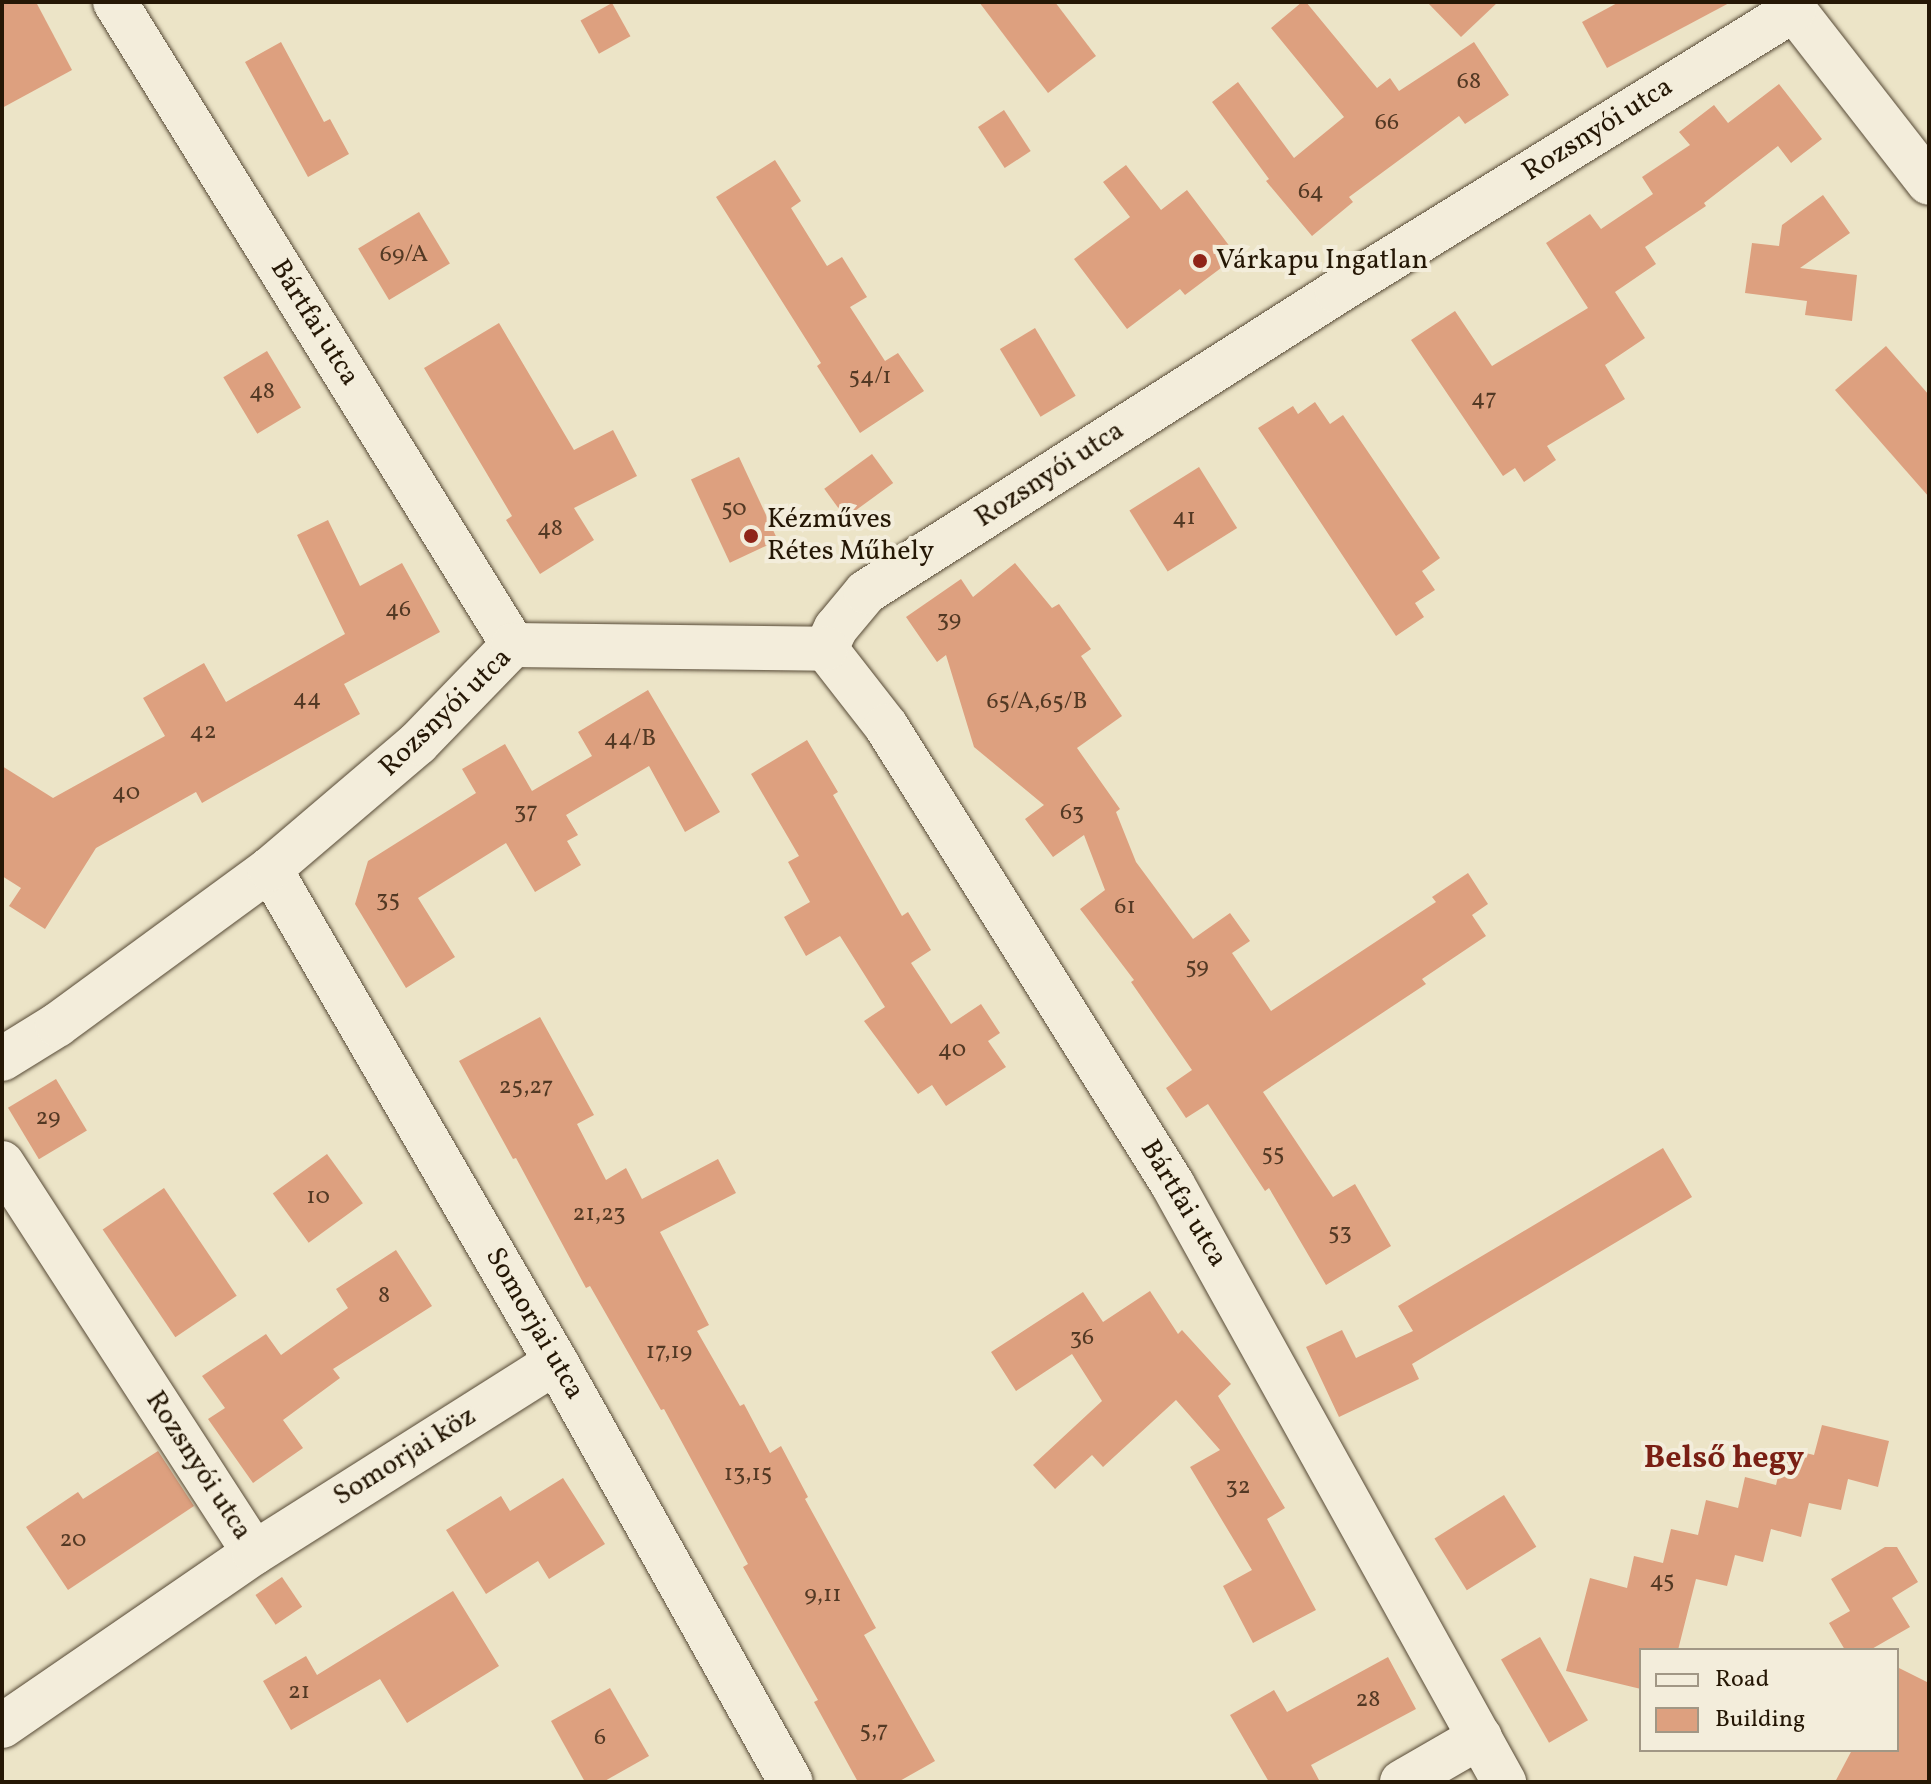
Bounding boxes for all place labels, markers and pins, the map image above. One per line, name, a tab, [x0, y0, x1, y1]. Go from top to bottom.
place label: Várkapu Ingatlan	[1216, 244, 1428, 278]
marker: Várkapu Ingatlan	[1191, 252, 1209, 270]
place label: Kézműves Rétes Műhely	[767, 503, 934, 569]
marker: Kézműves Rétes Műhely	[742, 527, 760, 545]

